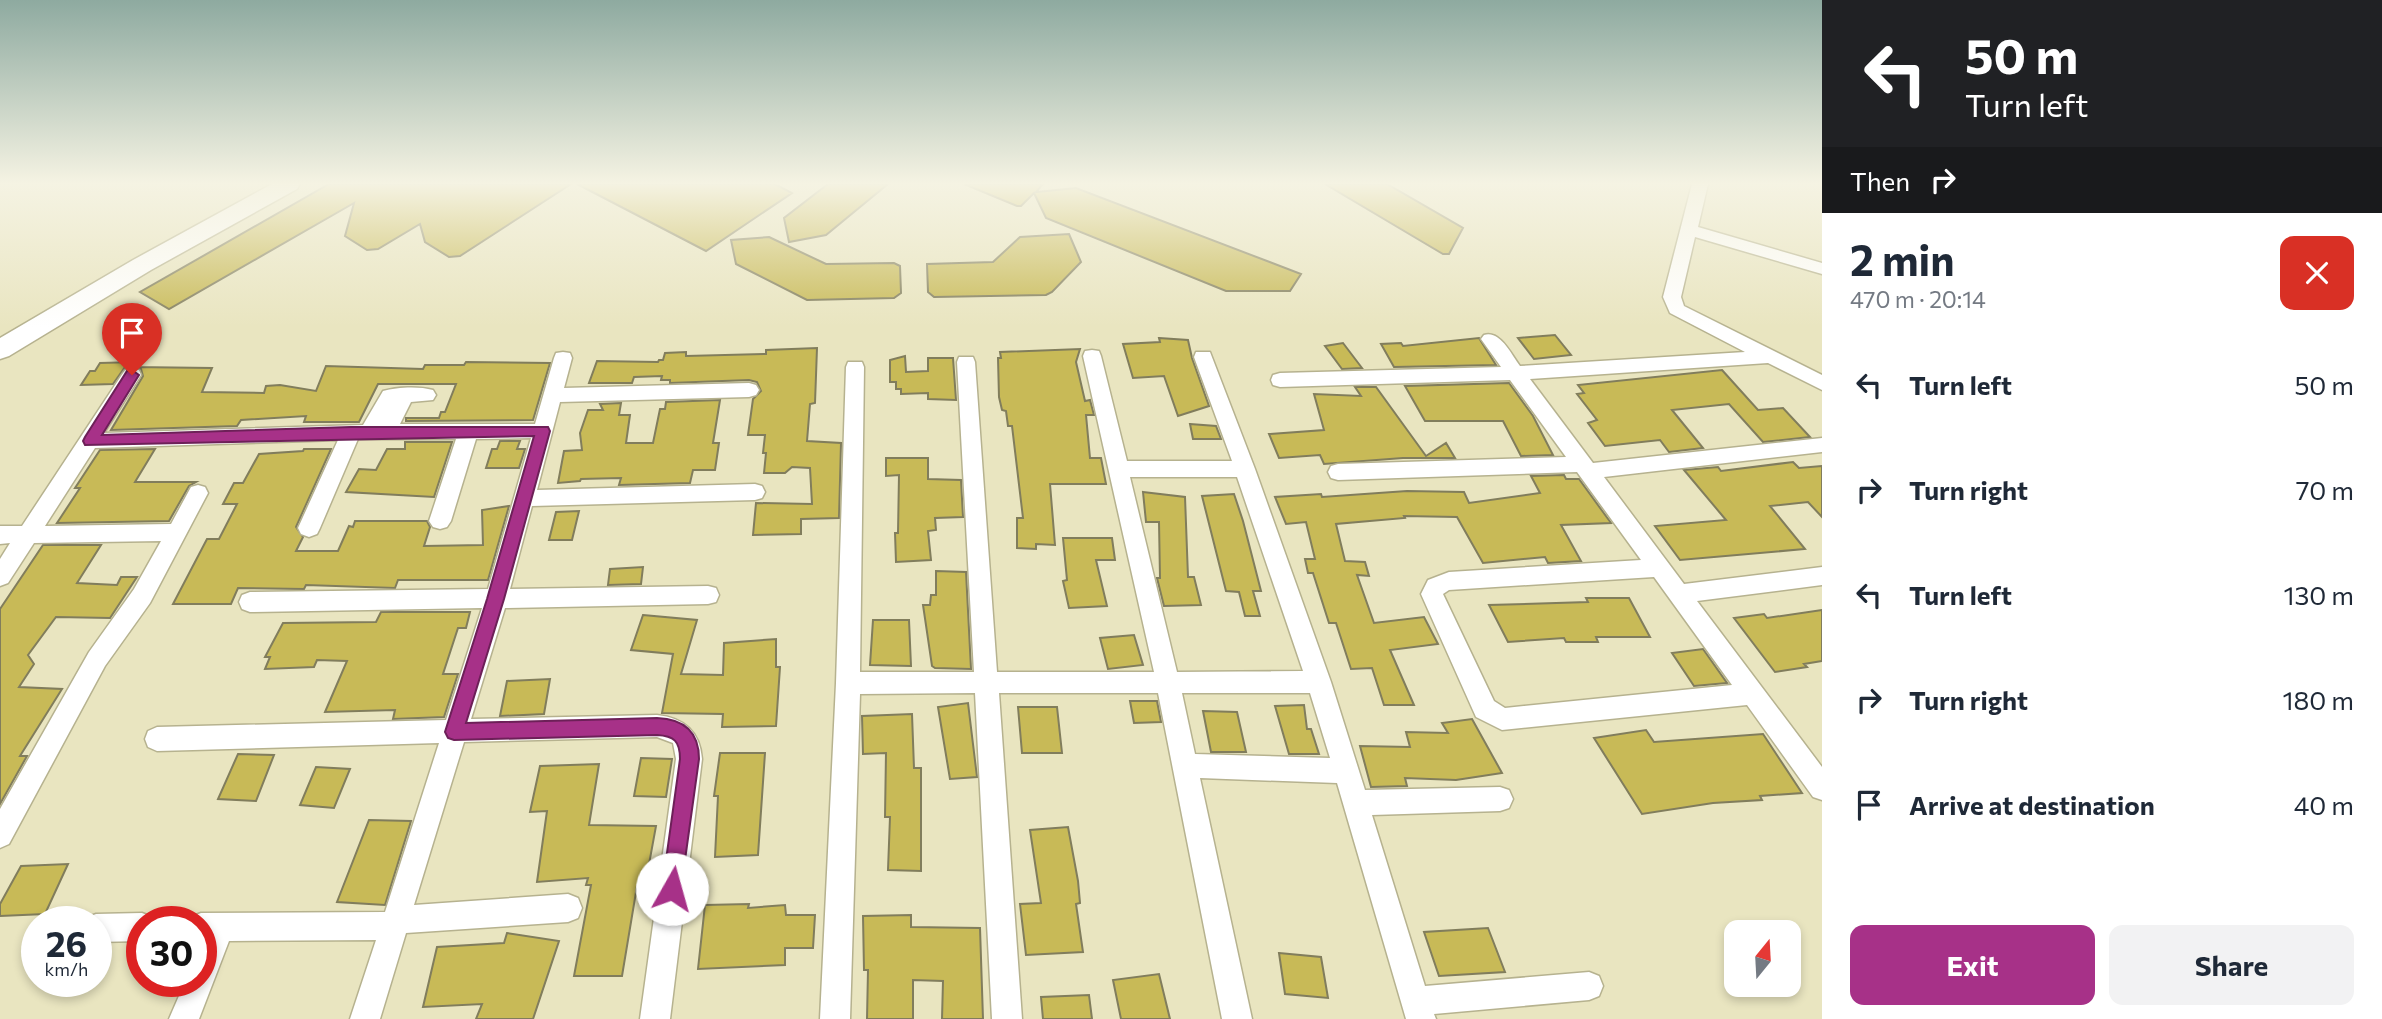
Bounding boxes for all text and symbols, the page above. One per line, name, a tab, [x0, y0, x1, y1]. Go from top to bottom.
text: 50 m	[1965, 24, 2078, 84]
icon: left	[1850, 28, 1941, 119]
text: Turn left	[1965, 84, 2089, 124]
icon: right	[1924, 161, 1962, 199]
text: Then	[1850, 165, 1910, 196]
text: 2 min	[1850, 233, 1955, 285]
button: close	[2280, 236, 2354, 310]
text: 470 m · 20:14	[1850, 285, 1986, 313]
pin	[102, 303, 162, 375]
icon: arrive	[113, 314, 151, 352]
icon: left	[1850, 366, 1888, 404]
text: Turn left	[1909, 369, 2012, 400]
text: 50 m	[2294, 369, 2354, 400]
icon: right	[1850, 471, 1888, 509]
text: Turn right	[1909, 474, 2028, 505]
text: 70 m	[2296, 474, 2354, 505]
icon: left	[1850, 576, 1888, 614]
text: Turn left	[1909, 579, 2012, 610]
text: 130 m	[2283, 579, 2354, 610]
icon: right	[1850, 681, 1888, 719]
text: Turn right	[1909, 684, 2028, 715]
text: 180 m	[2282, 684, 2354, 715]
icon: arrive	[1850, 786, 1888, 824]
text: Arrive at destination	[1909, 789, 2155, 820]
text: 40 m	[2294, 789, 2354, 820]
position arrow	[635, 852, 709, 926]
speed limit sign: 30	[126, 906, 217, 997]
north arrow	[1724, 920, 1801, 998]
map controls	[1724, 920, 1801, 997]
text: 26	[46, 921, 87, 964]
button: Exit	[1850, 925, 2095, 1005]
button: Share	[2109, 925, 2354, 1005]
text: km/h	[45, 958, 88, 980]

